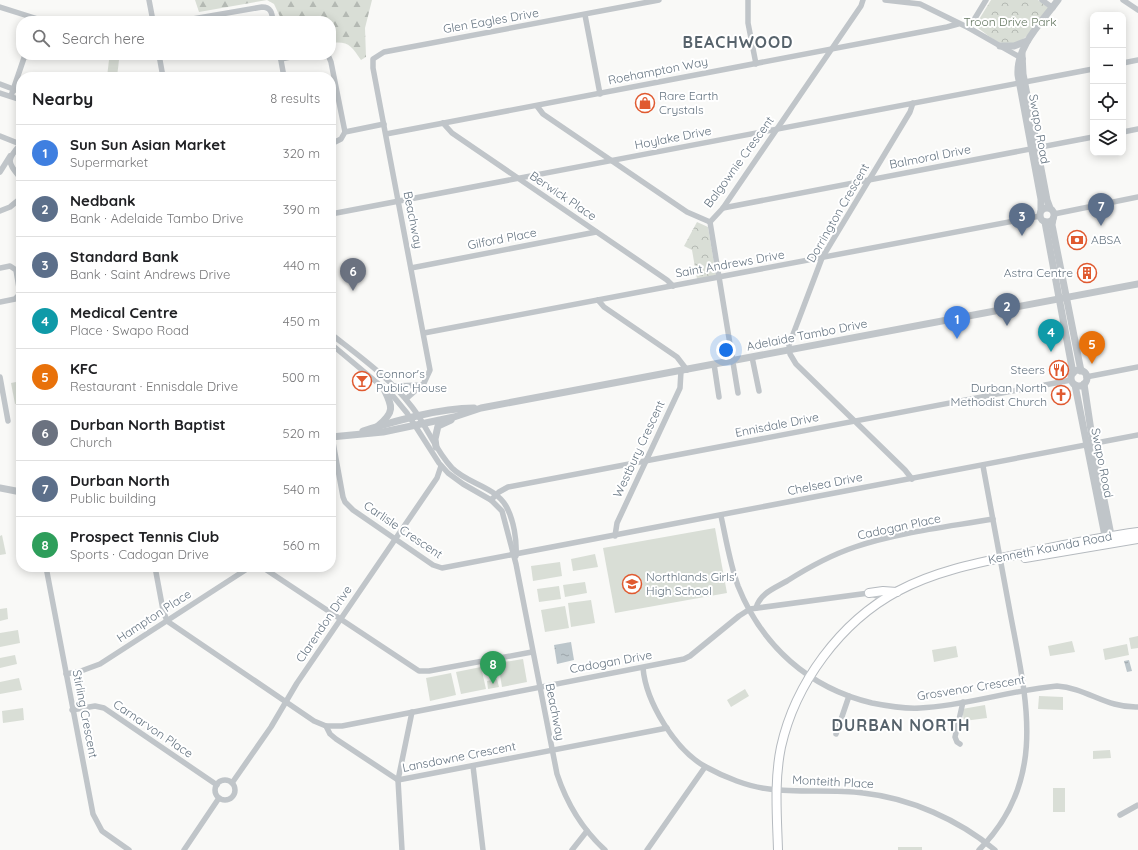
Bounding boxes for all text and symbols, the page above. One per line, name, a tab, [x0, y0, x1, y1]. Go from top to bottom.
street label: Glen Eagles Drive	[442, 5, 540, 36]
map controls	[1090, 12, 1126, 156]
button: +	[1090, 12, 1126, 48]
park label: Troon Drive Park	[963, 14, 1057, 29]
search box	[16, 16, 336, 60]
icon: search	[30, 27, 52, 49]
text: Search here	[62, 29, 145, 48]
district label: BEACHWOOD	[682, 32, 794, 52]
button: −	[1090, 48, 1126, 84]
street label: Roehampton Way	[607, 53, 709, 88]
button: locate	[1090, 84, 1126, 120]
text: Nearby	[32, 88, 93, 109]
place label: Rare Earth Crystals	[659, 88, 718, 117]
text: 8 results	[270, 90, 320, 106]
shop icon: Rare Earth Crystals	[634, 92, 656, 114]
street label: Swapo Road	[1026, 93, 1053, 165]
street label: Balgownie Crescent	[700, 113, 777, 210]
button: layers	[1090, 120, 1126, 156]
street label: Hoylake Drive	[633, 123, 713, 152]
text: Sun Sun Asian Market	[70, 135, 226, 154]
street label: Balmoral Drive	[888, 141, 972, 172]
text: 1	[42, 145, 48, 161]
text: 320 m	[283, 145, 320, 161]
text: Supermarket	[70, 154, 148, 170]
street label: Dorrington Crescent	[803, 160, 872, 265]
street label: Berwick Place	[527, 168, 600, 224]
street label: Beachway	[401, 190, 426, 250]
text: Nedbank	[70, 191, 136, 210]
pin: 7	[1088, 193, 1114, 226]
text: 2	[41, 201, 49, 217]
text: 390 m	[283, 201, 320, 217]
pin: 3	[1009, 203, 1035, 236]
text: Bank · Adelaide Tambo Drive	[70, 210, 243, 226]
street label: Gilford Place	[466, 224, 538, 253]
bank icon: ABSA	[1066, 229, 1088, 251]
place label: ABSA	[1091, 232, 1121, 247]
street label: Saint Andrews Drive	[674, 246, 786, 281]
text: Standard Bank	[70, 247, 179, 266]
text: 3	[42, 257, 48, 273]
text: 440 m	[283, 257, 320, 273]
pin: 6	[340, 258, 366, 291]
building icon: Astra Centre	[1076, 262, 1098, 284]
place label: Astra Centre	[1004, 265, 1073, 280]
text: Bank · Saint Andrews Drive	[70, 266, 230, 282]
pin: 2	[994, 293, 1020, 326]
text: Medical Centre	[70, 303, 178, 322]
pin: 1	[944, 306, 970, 339]
text: 4	[41, 313, 49, 329]
text: 450 m	[283, 313, 320, 329]
street label: Adelaide Tambo Drive	[745, 315, 869, 354]
pin: 4	[1038, 319, 1064, 352]
text: Place · Swapo Road	[70, 322, 189, 338]
pin: 5	[1079, 331, 1105, 364]
your location	[716, 340, 736, 360]
text: KFC	[70, 359, 98, 378]
restaurant icon: Steers	[1048, 359, 1070, 381]
place label: Steers	[1010, 362, 1045, 377]
place label: Connor's Public House	[376, 366, 447, 395]
text: 5	[41, 369, 49, 385]
text: 500 m	[282, 369, 320, 385]
bar icon: Connor's Public House	[351, 370, 373, 392]
text: Restaurant · Ennisdale Drive	[70, 378, 238, 394]
place label: Durban North Methodist Church	[950, 380, 1047, 409]
church icon: Durban North Methodist Church	[1050, 384, 1072, 406]
street label: Westbury Crescent	[609, 398, 668, 500]
street label: Ennisdale Drive	[734, 409, 820, 440]
text: Durban North Baptist	[70, 415, 226, 434]
text: 6	[41, 425, 49, 441]
text: 520 m	[283, 425, 320, 441]
street label: Swapo Road	[1088, 427, 1117, 499]
text: Church	[70, 434, 112, 450]
street label: Chelsea Drive	[786, 469, 864, 498]
text: Durban North	[70, 471, 170, 490]
text: 7	[41, 481, 49, 497]
text: 540 m	[283, 481, 320, 497]
text: Public building	[70, 490, 156, 506]
street label: Carlisle Crescent	[361, 498, 446, 562]
street label: Cadogan Place	[856, 510, 942, 543]
text: Prospect Tennis Club	[70, 527, 219, 546]
street label: Kenneth Kaunda Road	[987, 528, 1113, 567]
text: 8	[41, 537, 49, 553]
text: 560 m	[283, 537, 320, 553]
text: Sports · Cadogan Drive	[70, 546, 209, 562]
place label: Northlands Girls' High School	[646, 569, 737, 598]
school or university icon: Northlands Girls' High School	[621, 573, 643, 595]
street label: Clarendon Drive	[292, 582, 355, 665]
street label: Hampton Place	[114, 586, 194, 645]
street label: Cadogan Drive	[569, 647, 654, 676]
pin: 8	[480, 651, 506, 684]
street label: Stirling Crescent	[70, 668, 101, 759]
street label: Grosvenor Crescent	[916, 672, 1026, 703]
street label: Beachway	[543, 682, 568, 742]
street label: Carnarvon Place	[110, 696, 196, 761]
district label: DURBAN NORTH	[832, 715, 970, 735]
street label: Lansdowne Crescent	[401, 738, 517, 775]
street label: Monteith Place	[792, 772, 874, 791]

